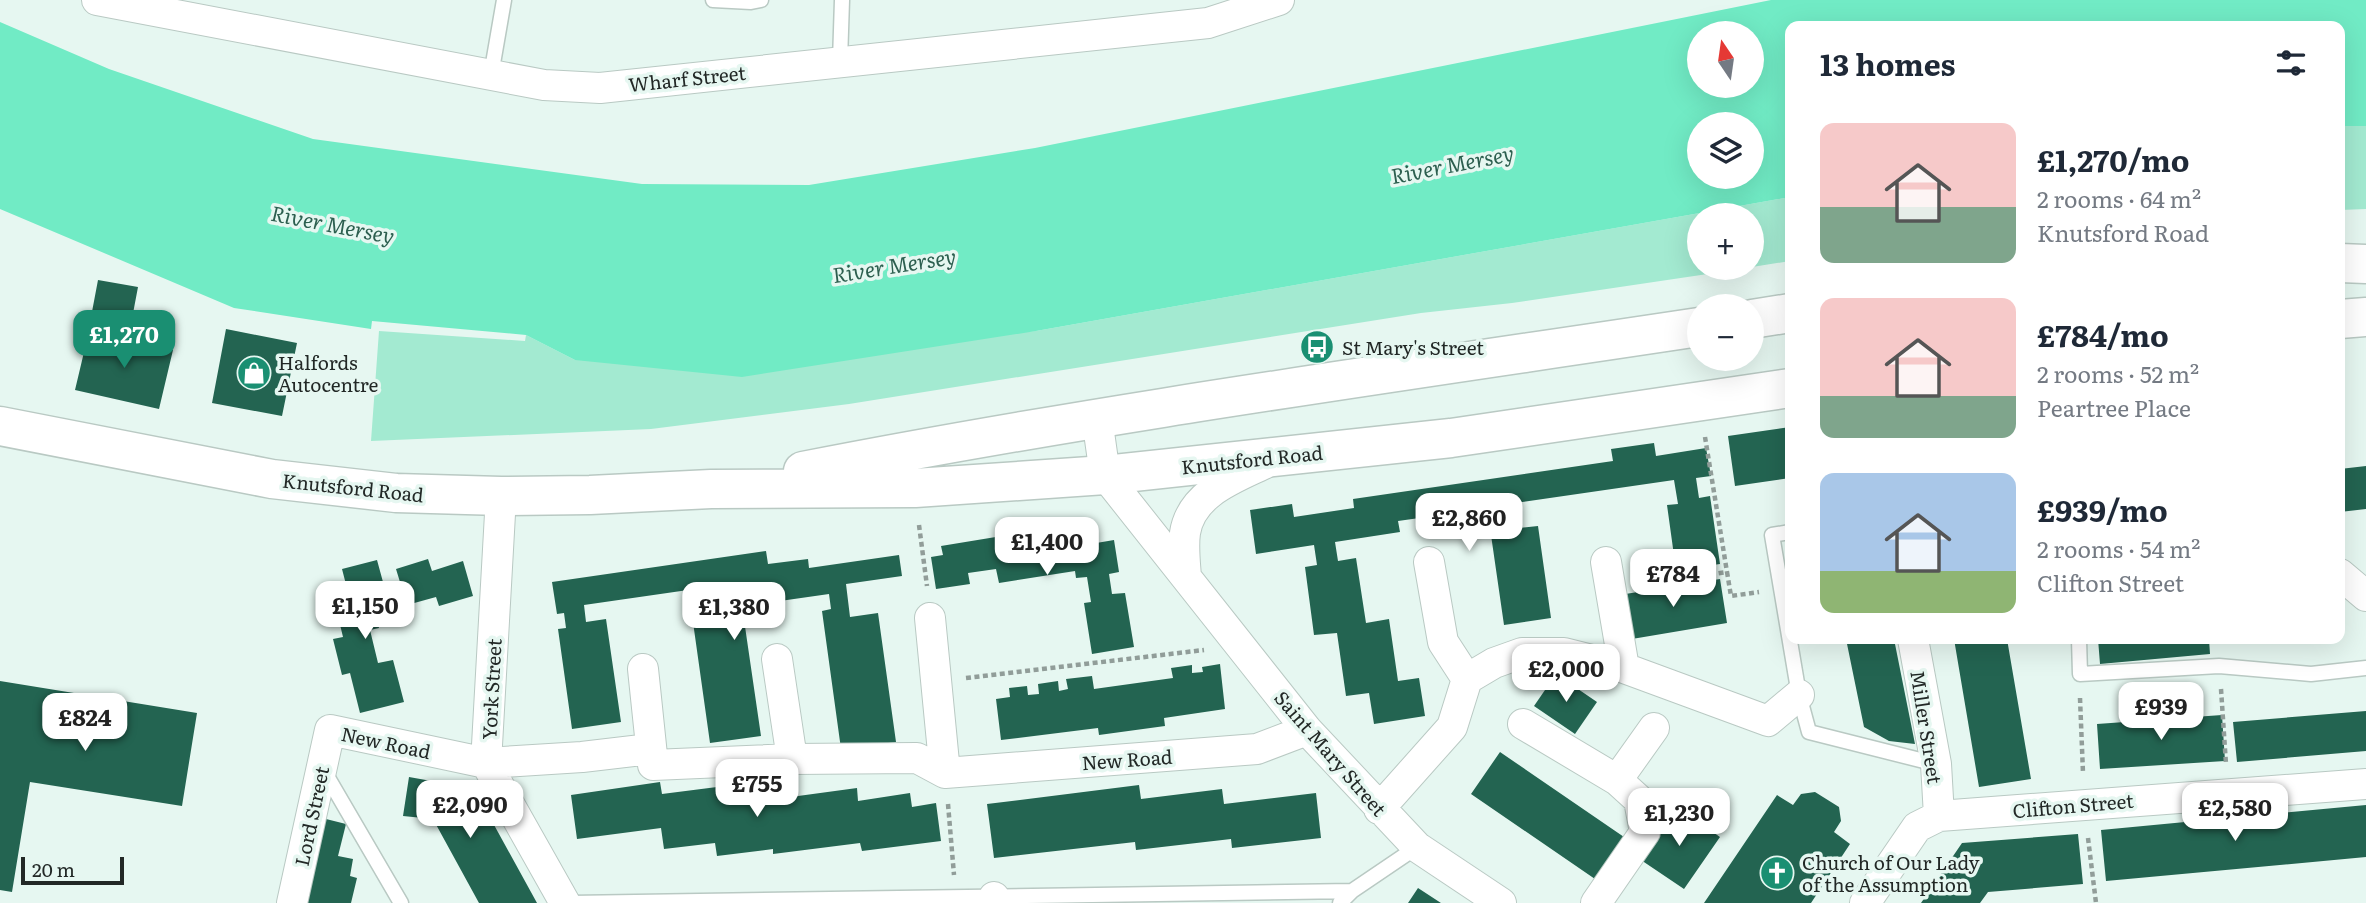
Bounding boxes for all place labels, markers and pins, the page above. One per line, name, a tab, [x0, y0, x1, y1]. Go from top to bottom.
pin: £1,270	[67, 310, 181, 370]
bus stop icon: St Mary's Street	[1298, 328, 1336, 366]
place label: St Mary's Street	[1342, 333, 1484, 361]
place label: Halfords Autocentre	[278, 348, 379, 398]
shop icon: Halfords Autocentre	[235, 354, 273, 392]
pin: £2,860	[1412, 494, 1526, 553]
pin: £1,400	[990, 518, 1104, 577]
pin: £784	[1632, 550, 1714, 609]
pin: £1,150	[308, 582, 422, 641]
pin: £1,380	[677, 582, 791, 642]
pin: £2,000	[1509, 644, 1623, 704]
pin: £939	[2120, 682, 2202, 742]
pin: £824	[44, 694, 126, 753]
pin: £755	[716, 760, 798, 819]
pin: £2,090	[413, 780, 527, 840]
pin: £2,580	[2178, 784, 2292, 843]
pin: £1,230	[1622, 788, 1736, 848]
place label: Church of Our Lady of the Assumption	[1802, 848, 1980, 898]
church icon: Church of Our Lady of the Assumption	[1758, 854, 1796, 892]

